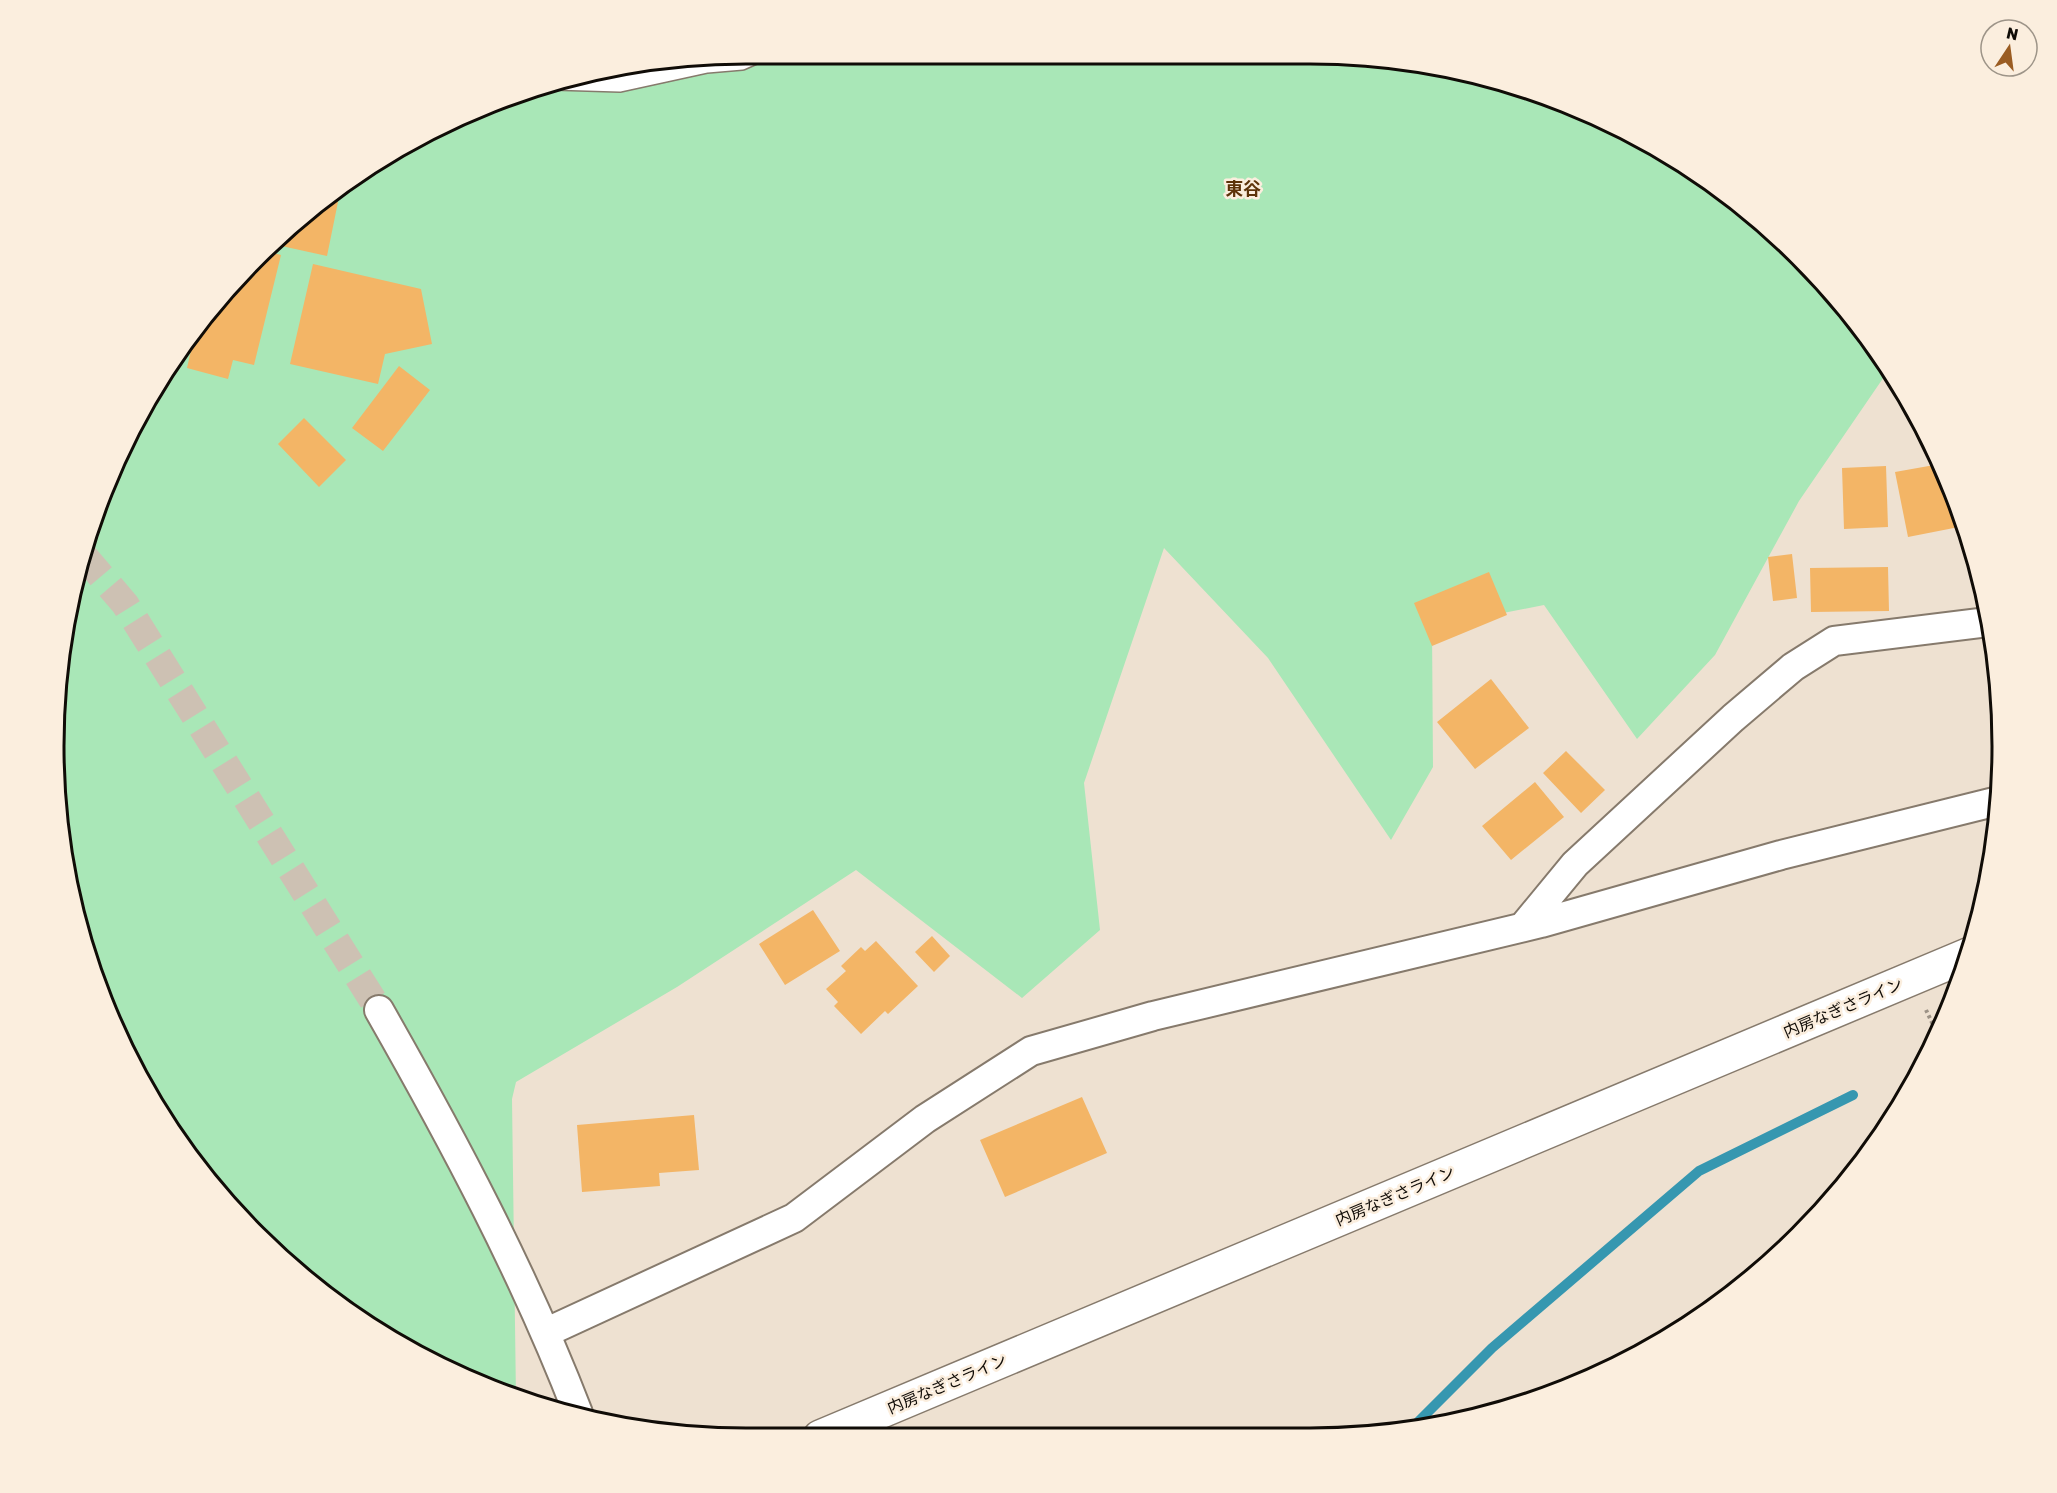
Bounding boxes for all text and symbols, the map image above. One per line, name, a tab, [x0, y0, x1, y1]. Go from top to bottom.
north arrow	[1979, 18, 2039, 78]
text: N	[2005, 23, 2020, 44]
district label: 東谷	[1225, 178, 1261, 200]
street label: 内房なぎさライン	[1780, 974, 1906, 1042]
street label: 内房なぎさライン	[1332, 1162, 1458, 1230]
street label: 内房なぎさライン	[884, 1350, 1010, 1418]

